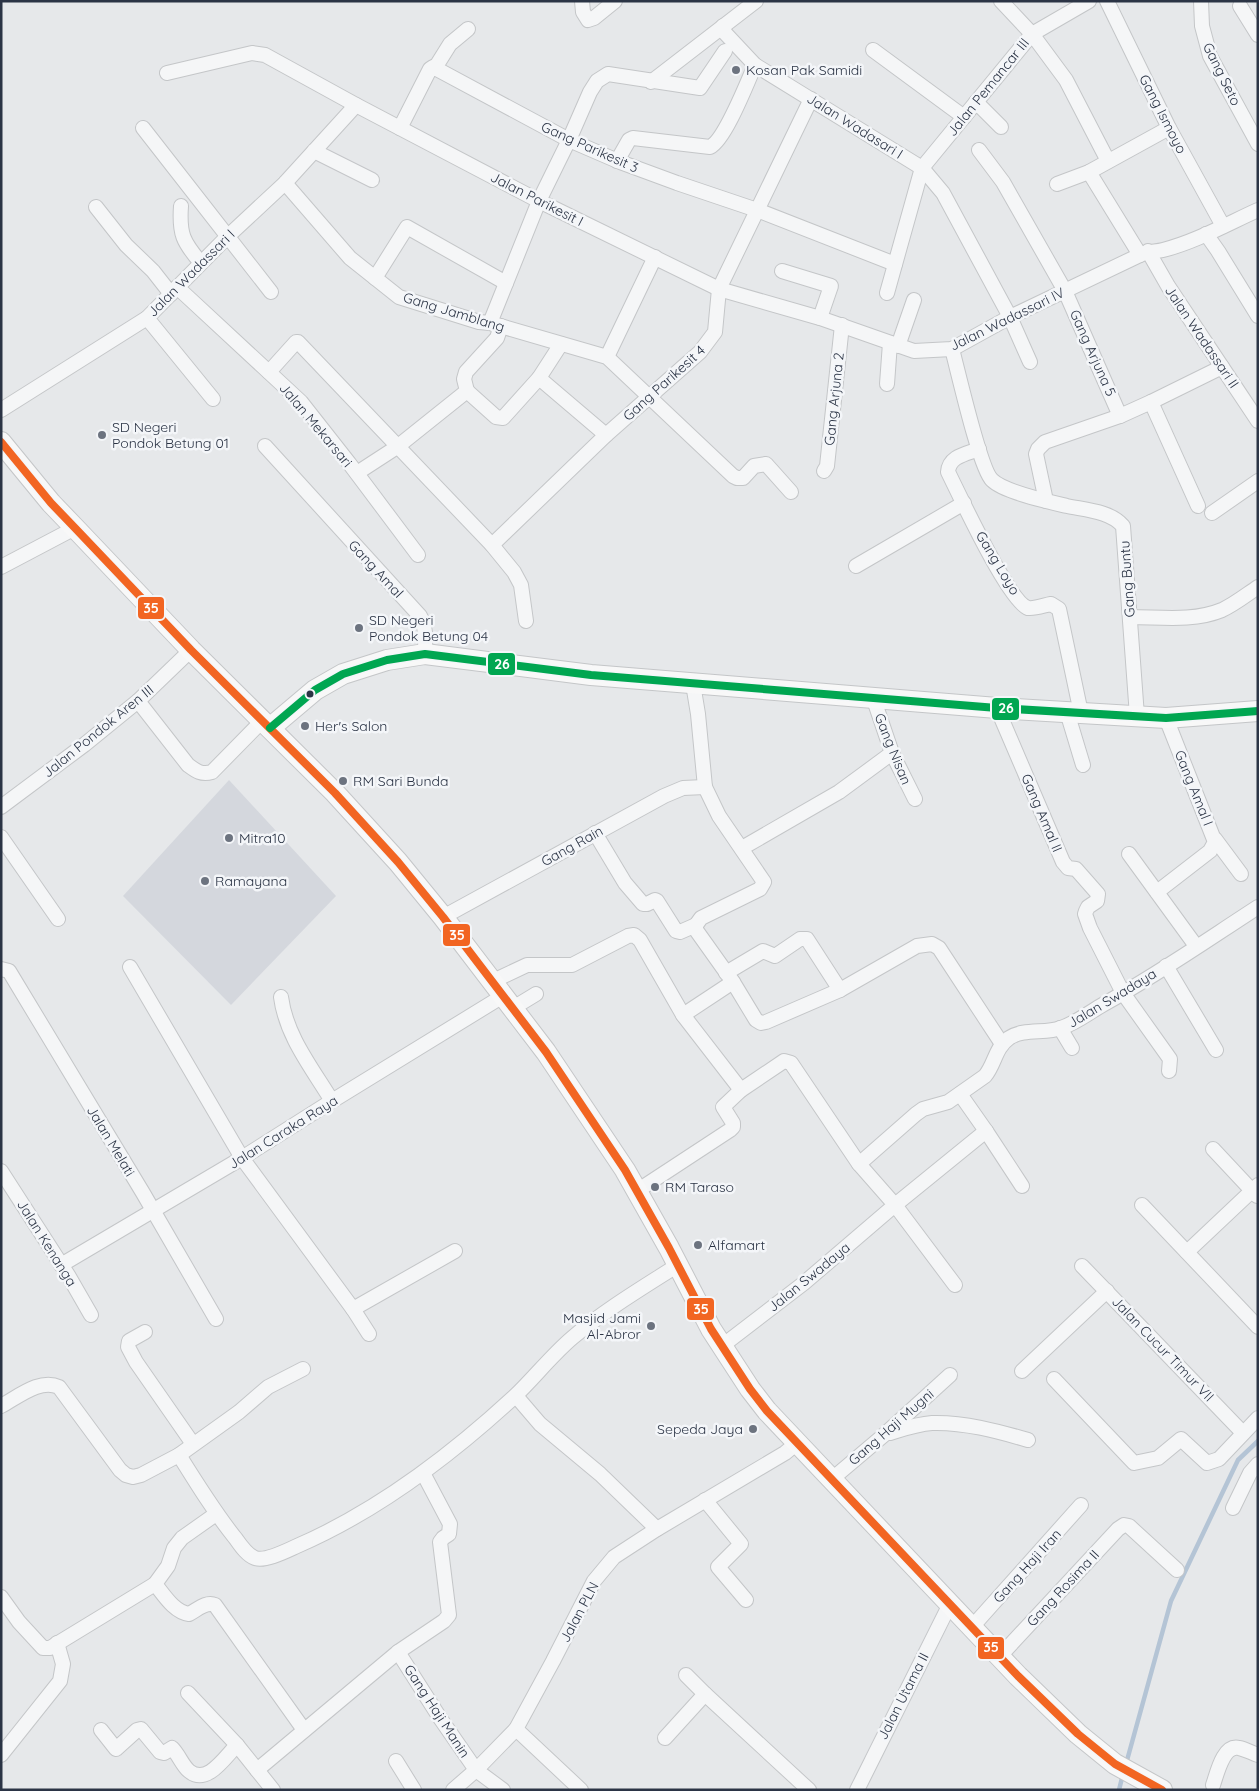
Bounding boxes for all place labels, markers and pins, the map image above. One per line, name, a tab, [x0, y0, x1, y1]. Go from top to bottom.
place label: Kosan Pak Samidi	[746, 61, 862, 79]
marker: Kosan Pak Samidi	[730, 64, 742, 76]
place label: SD Negeri Pondok Betung 01	[112, 418, 229, 452]
marker: SD Negeri Pondok Betung 01	[96, 429, 108, 441]
place label: SD Negeri Pondok Betung 04	[369, 611, 488, 645]
marker: SD Negeri Pondok Betung 04	[353, 622, 365, 634]
unlabelled marker	[305, 689, 315, 699]
place label: Her's Salon	[315, 717, 387, 735]
marker: Her's Salon	[299, 720, 311, 732]
place label: RM Sari Bunda	[353, 772, 448, 790]
marker: RM Sari Bunda	[337, 775, 349, 787]
place label: Mitra10	[239, 829, 286, 847]
marker: Mitra10	[223, 832, 235, 844]
place label: Ramayana	[215, 872, 287, 890]
marker: Ramayana	[199, 875, 211, 887]
place label: RM Taraso	[665, 1178, 734, 1196]
marker: RM Taraso	[649, 1181, 661, 1193]
place label: Alfamart	[708, 1236, 765, 1254]
marker: Alfamart	[692, 1239, 704, 1251]
place label: Masjid Jami Al-Abror	[563, 1309, 642, 1343]
marker: Masjid Jami Al-Abror	[645, 1320, 657, 1332]
place label: Sepeda Jaya	[657, 1420, 743, 1438]
marker: Sepeda Jaya	[747, 1423, 759, 1435]

